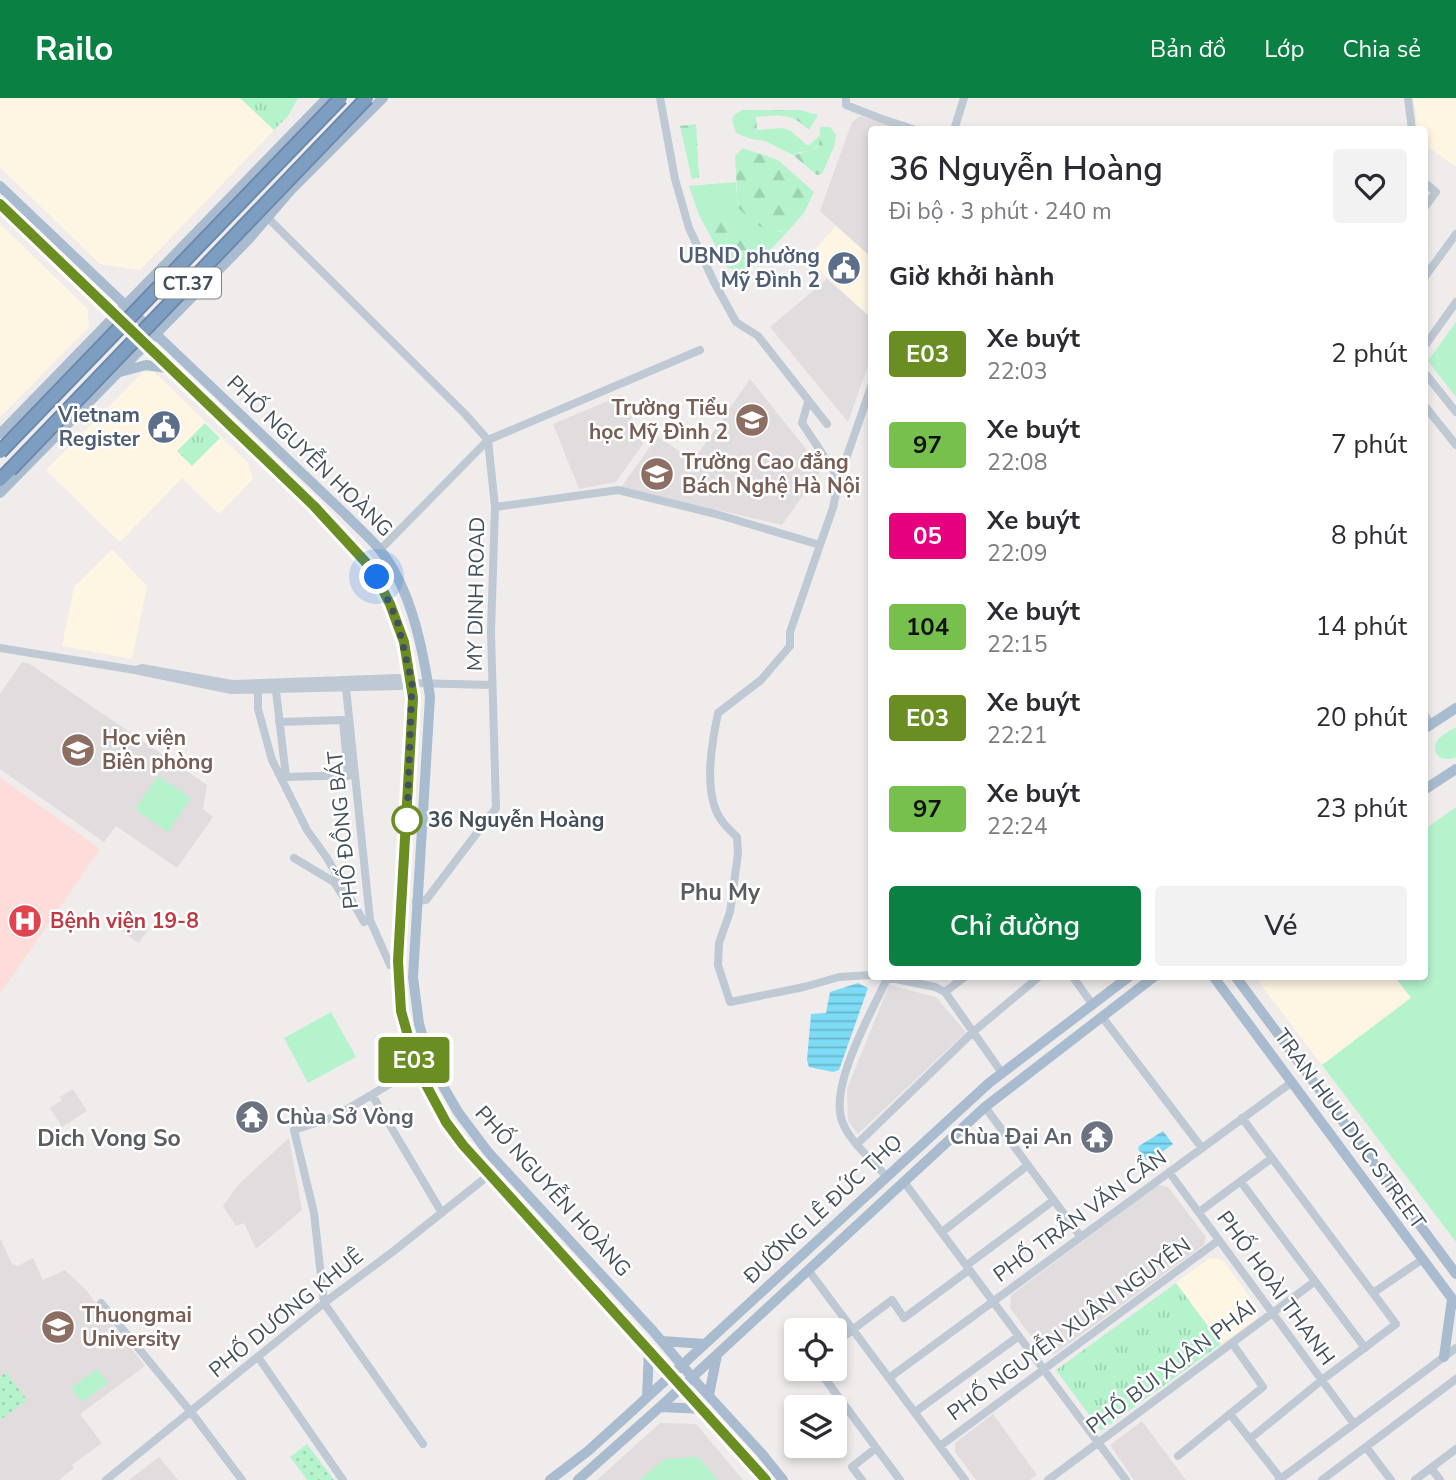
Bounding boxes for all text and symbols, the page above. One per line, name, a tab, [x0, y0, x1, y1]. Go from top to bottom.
text: Railo	[35, 27, 113, 72]
text: Bản đồ	[1150, 33, 1226, 65]
text: Lớp	[1264, 33, 1304, 65]
text: Chia sẻ	[1342, 33, 1421, 65]
text: 36 Nguyễn Hoàng	[889, 147, 1163, 192]
button: heart	[1333, 149, 1407, 223]
text: Đi bộ · 3 phút · 240 m	[889, 196, 1112, 227]
place label: UBND phường Mỹ Đình 2	[679, 242, 820, 294]
public building icon: UBND phường Mỹ Đình 2	[825, 249, 863, 287]
text: Giờ khởi hành	[889, 259, 1054, 294]
road number: CT.37	[155, 267, 221, 298]
text: Xe buýt	[987, 321, 1080, 356]
text: 2 phút	[1331, 336, 1407, 371]
text: E03	[906, 338, 949, 370]
text: 22:03	[987, 356, 1047, 387]
street label: PHỐ NGUYỄN HOÀNG	[221, 368, 401, 543]
place label: Trường Tiểu học Mỹ Đình 2	[589, 394, 728, 446]
place label: Vietnam Register	[57, 401, 141, 453]
school or university icon: Trường Tiểu học Mỹ Đình 2	[733, 401, 771, 439]
public building icon: Vietnam Register	[145, 408, 183, 446]
text: Xe buýt	[987, 412, 1080, 447]
text: 7 phút	[1331, 427, 1407, 462]
text: 97	[913, 429, 942, 461]
text: 22:08	[987, 447, 1047, 478]
place label: Trường Cao đẳng Bách Nghệ Hà Nội	[682, 448, 860, 500]
school or university icon: Trường Cao đẳng Bách Nghệ Hà Nội	[638, 455, 676, 493]
text: Xe buýt	[987, 503, 1080, 538]
street label: MY DINH ROAD	[461, 517, 491, 671]
text: 8 phút	[1331, 518, 1407, 553]
text: 05	[913, 520, 942, 552]
text: 22:09	[987, 538, 1047, 569]
your location	[359, 559, 394, 594]
text: Xe buýt	[987, 594, 1080, 629]
text: 14 phút	[1316, 609, 1407, 644]
text: 104	[906, 611, 949, 643]
text: 22:15	[987, 629, 1047, 660]
text: Xe buýt	[987, 685, 1080, 720]
text: 20 phút	[1316, 700, 1407, 735]
text: E03	[906, 702, 949, 734]
text: 22:21	[987, 720, 1047, 751]
place label: Học viện Biên phòng	[102, 724, 213, 776]
school or university icon: Học viện Biên phòng	[59, 731, 97, 769]
street label: PHỐ ĐỒNG BÁT	[319, 749, 365, 911]
text: Xe buýt	[987, 776, 1080, 811]
text: 23 phút	[1316, 791, 1407, 826]
text: 97	[913, 793, 942, 825]
marker: 36 Nguyễn Hoàng	[392, 805, 422, 835]
place label: 36 Nguyễn Hoàng	[428, 806, 604, 834]
text: 22:24	[987, 811, 1047, 842]
district label: Phu My	[680, 877, 761, 908]
button: Chỉ đường	[889, 886, 1141, 966]
button: Vé	[1155, 886, 1407, 966]
hospital icon: Bệnh viện 19-8	[6, 902, 44, 940]
place label: Bệnh viện 19-8	[50, 907, 199, 935]
street label: TRAN HUU DUC STREET	[1268, 1023, 1432, 1235]
line badge: E03	[374, 1037, 454, 1083]
text: E03	[392, 1044, 436, 1076]
temple icon: Chùa Sở Vòng	[233, 1098, 271, 1136]
street label: PHỐ NGUYỄN HOÀNG	[469, 1098, 639, 1282]
place label: Chùa Sở Vòng	[276, 1103, 414, 1131]
temple icon: Chùa Đại An	[1078, 1118, 1116, 1156]
district label: Dich Vong So	[37, 1123, 181, 1154]
place label: Chùa Đại An	[950, 1123, 1072, 1151]
street label: ĐƯỜNG LÊ ĐỨC THỌ	[737, 1128, 908, 1291]
street label: PHỐ TRẦN VĂN CẨN	[987, 1142, 1172, 1288]
street label: PHỐ HOÀI THANH	[1211, 1204, 1343, 1371]
street label: PHỐ NGUYỄN XUÂN NGUYÊN	[940, 1230, 1196, 1427]
street label: PHỐ DƯƠNG KHUÊ	[202, 1241, 369, 1384]
street label: PHỐ BÙI XUÂN PHÁI	[1079, 1292, 1262, 1440]
place label: Thuongmai University	[82, 1301, 192, 1353]
school or university icon: Thuongmai University	[39, 1308, 77, 1346]
map controls	[784, 1318, 847, 1458]
button: locate	[784, 1318, 847, 1381]
button: layers	[784, 1395, 847, 1458]

